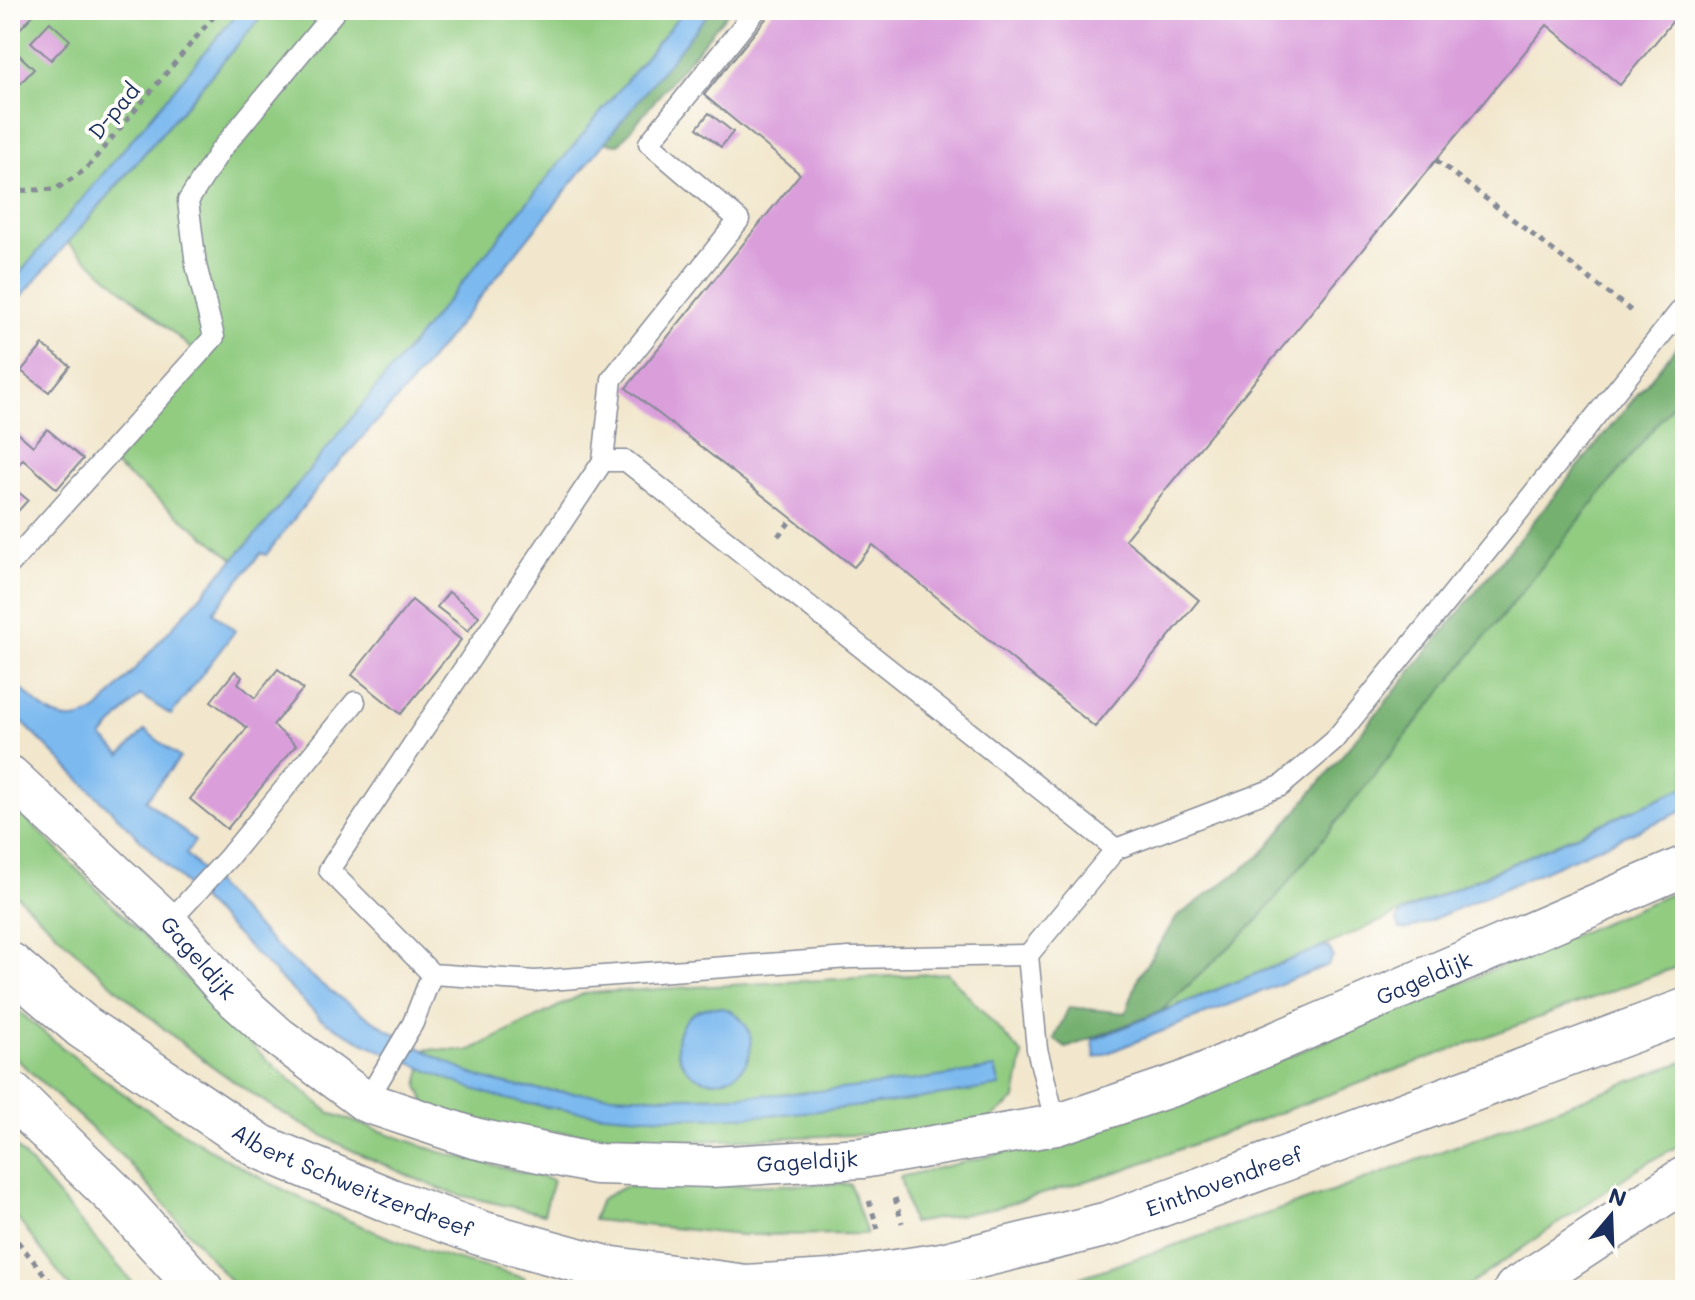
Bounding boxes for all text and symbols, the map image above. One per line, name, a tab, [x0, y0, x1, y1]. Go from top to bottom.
street label: D-pad	[81, 76, 146, 145]
street label: Gageldijk	[154, 910, 243, 1005]
street label: Gageldijk	[1371, 944, 1476, 1011]
street label: Albert Schweitzerdreef	[227, 1117, 478, 1243]
street label: Einthovendreef	[1141, 1138, 1307, 1223]
street label: Gageldijk	[756, 1143, 859, 1178]
north arrow	[1571, 1176, 1651, 1256]
text: N	[1605, 1180, 1630, 1213]

